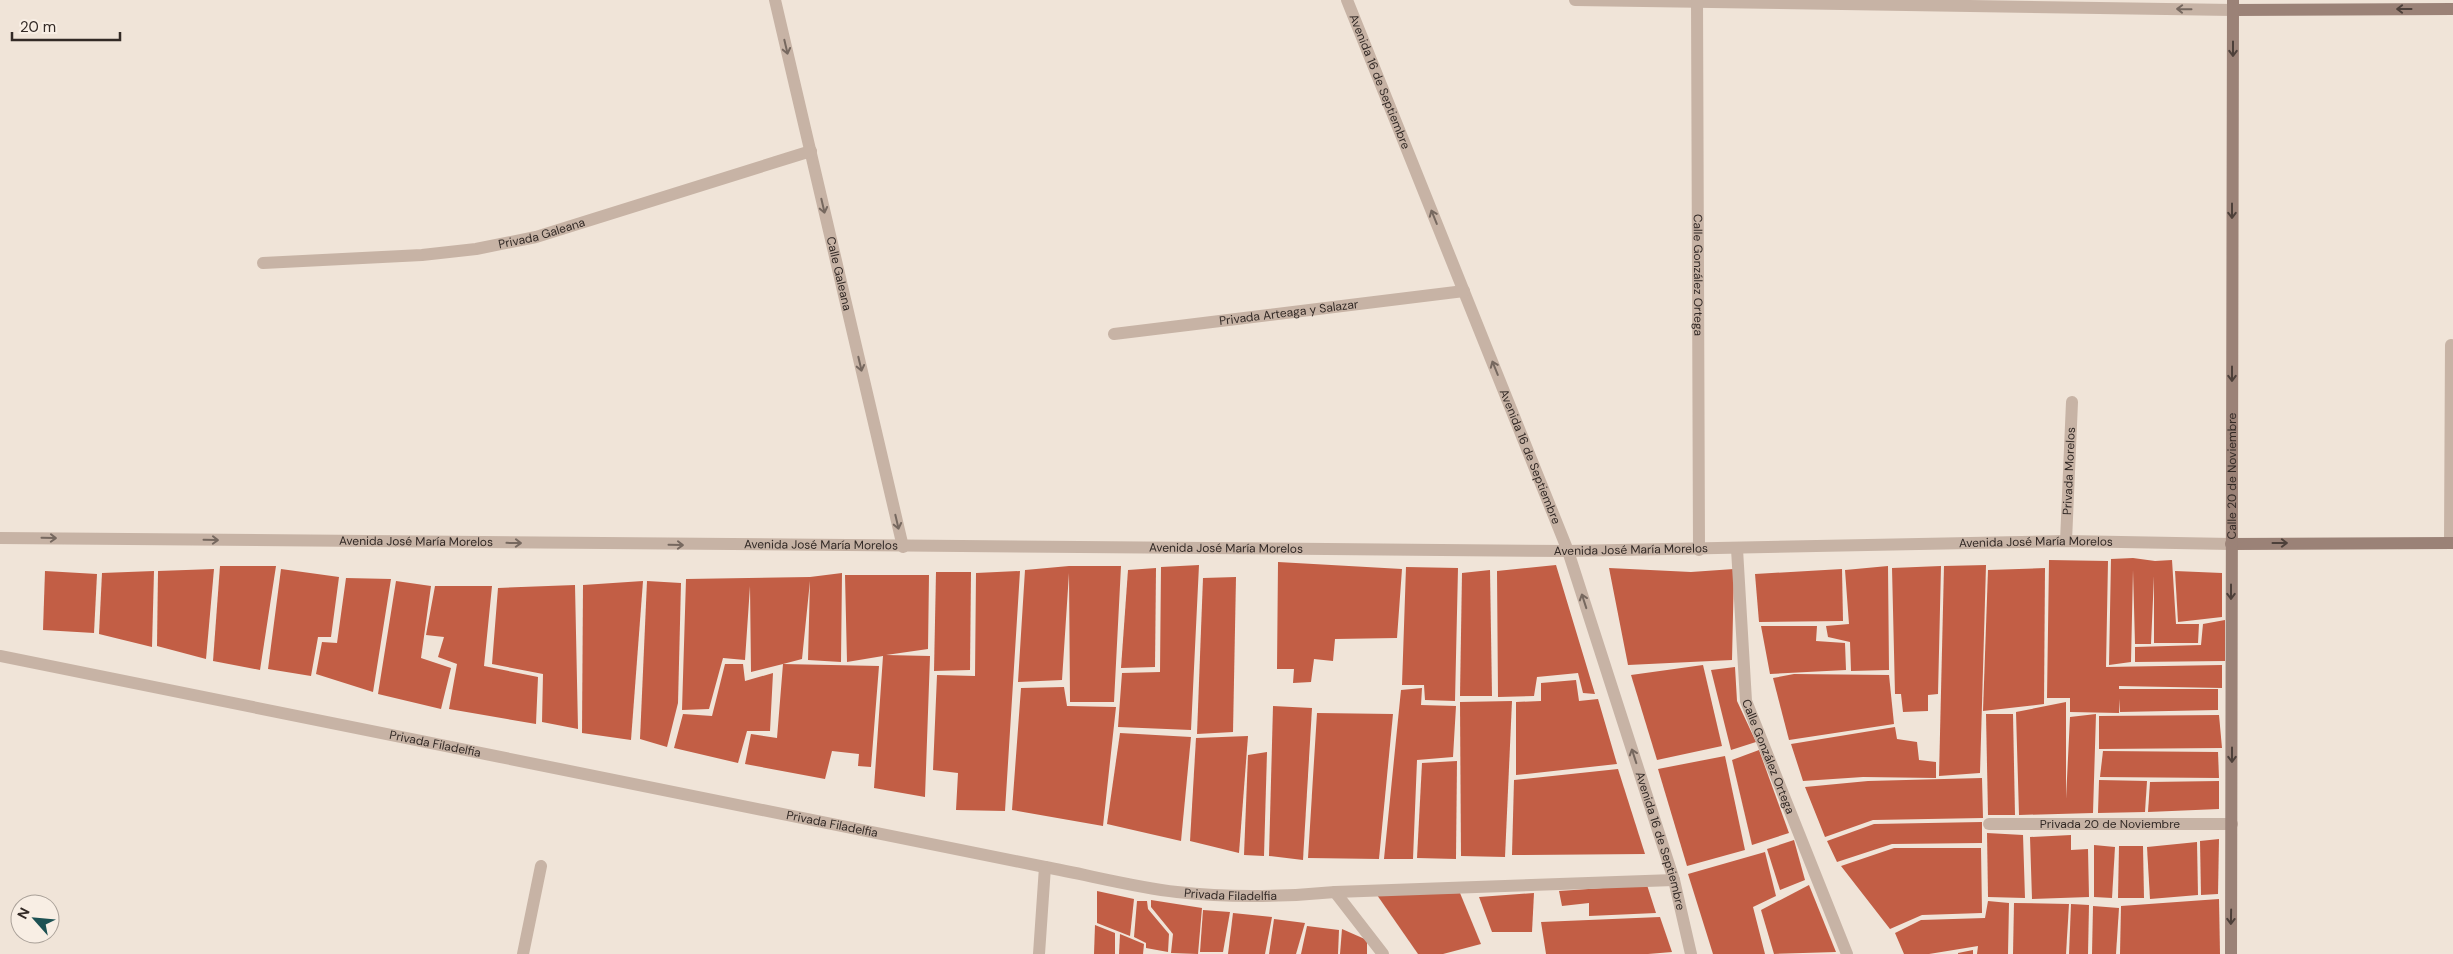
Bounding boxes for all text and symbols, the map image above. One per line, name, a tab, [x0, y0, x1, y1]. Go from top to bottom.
one-way arrow	[2176, 4, 2192, 14]
one-way arrow	[2397, 4, 2413, 14]
scale bar	[12, 10, 120, 42]
street label: Avenida 16 de Septiembre	[1346, 12, 1414, 152]
text: 20 m	[20, 17, 56, 37]
one-way arrow	[782, 39, 791, 55]
one-way arrow	[2228, 40, 2238, 56]
one-way arrow	[819, 197, 828, 213]
one-way arrow	[2227, 202, 2237, 219]
one-way arrow	[1429, 210, 1438, 225]
street label: Privada Galeana	[497, 214, 587, 252]
street label: Calle González Ortega	[1690, 214, 1706, 336]
street label: Calle Galeana	[823, 235, 855, 312]
street label: Privada Arteaga y Salazar	[1218, 296, 1360, 329]
one-way arrow	[856, 356, 865, 372]
one-way arrow	[1490, 361, 1499, 376]
one-way arrow	[2227, 365, 2237, 381]
street label: Avenida 16 de Septiembre	[1496, 387, 1564, 527]
street label: Calle 20 de Noviembre	[2224, 412, 2240, 539]
street label: Privada Morelos	[2059, 427, 2079, 515]
one-way arrow	[893, 514, 902, 530]
one-way arrow	[40, 533, 56, 543]
street label: Avenida José María Morelos	[339, 533, 493, 550]
street label: Avenida José María Morelos	[1959, 533, 2113, 551]
one-way arrow	[202, 535, 219, 545]
street label: Avenida José María Morelos	[744, 536, 898, 553]
one-way arrow	[505, 538, 521, 548]
one-way arrow	[2272, 539, 2288, 548]
one-way arrow	[668, 540, 684, 550]
street label: Avenida José María Morelos	[1149, 540, 1303, 557]
street label: Avenida José María Morelos	[1554, 540, 1708, 559]
one-way arrow	[2226, 584, 2236, 600]
one-way arrow	[1579, 594, 1589, 610]
street label: Calle González Ortega	[1738, 697, 1798, 816]
street label: Privada Filadelfia	[388, 727, 482, 761]
one-way arrow	[2227, 746, 2237, 763]
one-way arrow	[1629, 749, 1638, 764]
street label: Avenida 16 de Septiembre	[1632, 770, 1689, 912]
street label: Privada Filadelfia	[785, 807, 879, 841]
street label: Privada 20 de Noviembre	[2040, 816, 2180, 832]
street label: Privada Filadelfia	[1183, 885, 1277, 904]
north arrow	[10, 894, 60, 944]
text: N	[13, 904, 34, 922]
one-way arrow	[2226, 909, 2236, 925]

